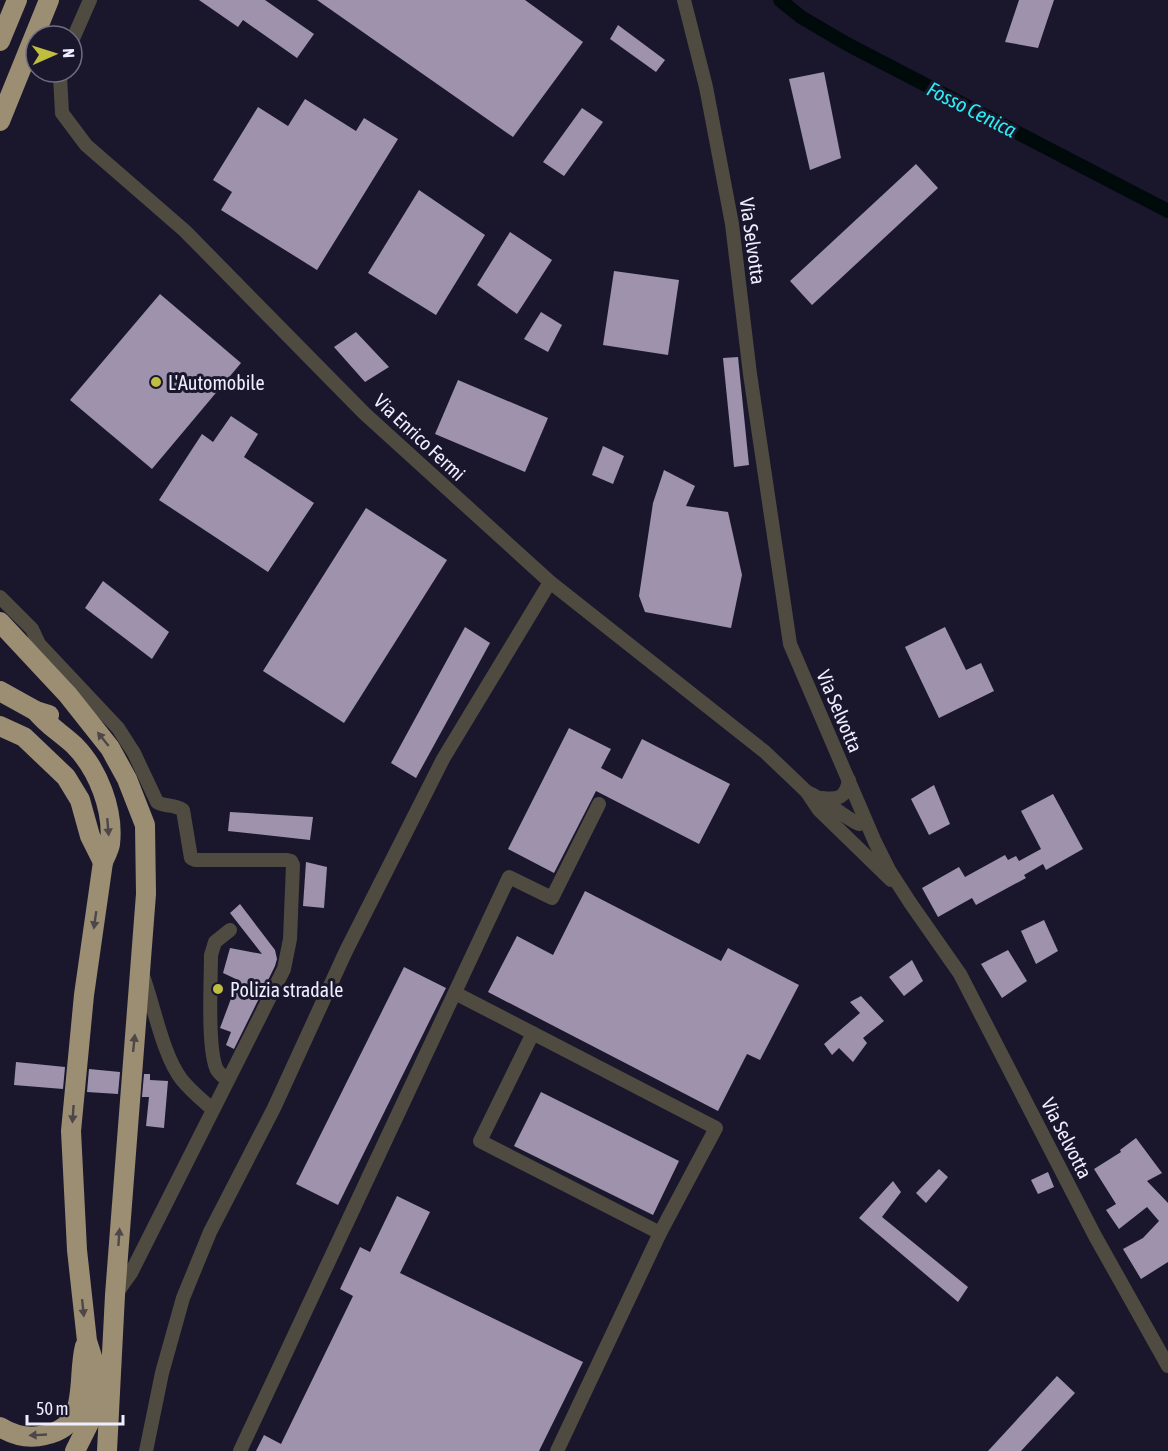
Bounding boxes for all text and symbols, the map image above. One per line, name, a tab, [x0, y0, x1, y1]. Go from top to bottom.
north arrow	[24, 24, 84, 84]
text: N	[60, 48, 78, 58]
water label: Fosso Cenica	[923, 76, 1021, 142]
street label: Via Selvotta	[736, 196, 770, 286]
place label: L'Automobile	[168, 371, 265, 394]
marker: L'Automobile	[149, 375, 163, 389]
street label: Via Enrico Fermi	[370, 389, 470, 485]
street label: Via Selvotta	[812, 666, 868, 756]
one-way arrow	[98, 732, 110, 747]
one-way arrow	[104, 817, 113, 836]
one-way arrow	[90, 910, 99, 929]
place label: Polizia stradale	[230, 978, 343, 1001]
marker: Polizia stradale	[211, 982, 225, 996]
one-way arrow	[129, 1033, 139, 1052]
street label: Via Selvotta	[1037, 1094, 1097, 1182]
one-way arrow	[68, 1104, 77, 1123]
one-way arrow	[114, 1227, 124, 1246]
one-way arrow	[78, 1299, 88, 1318]
scale bar	[27, 1388, 123, 1426]
text: 50 m	[36, 1398, 68, 1419]
one-way arrow	[28, 1431, 47, 1440]

